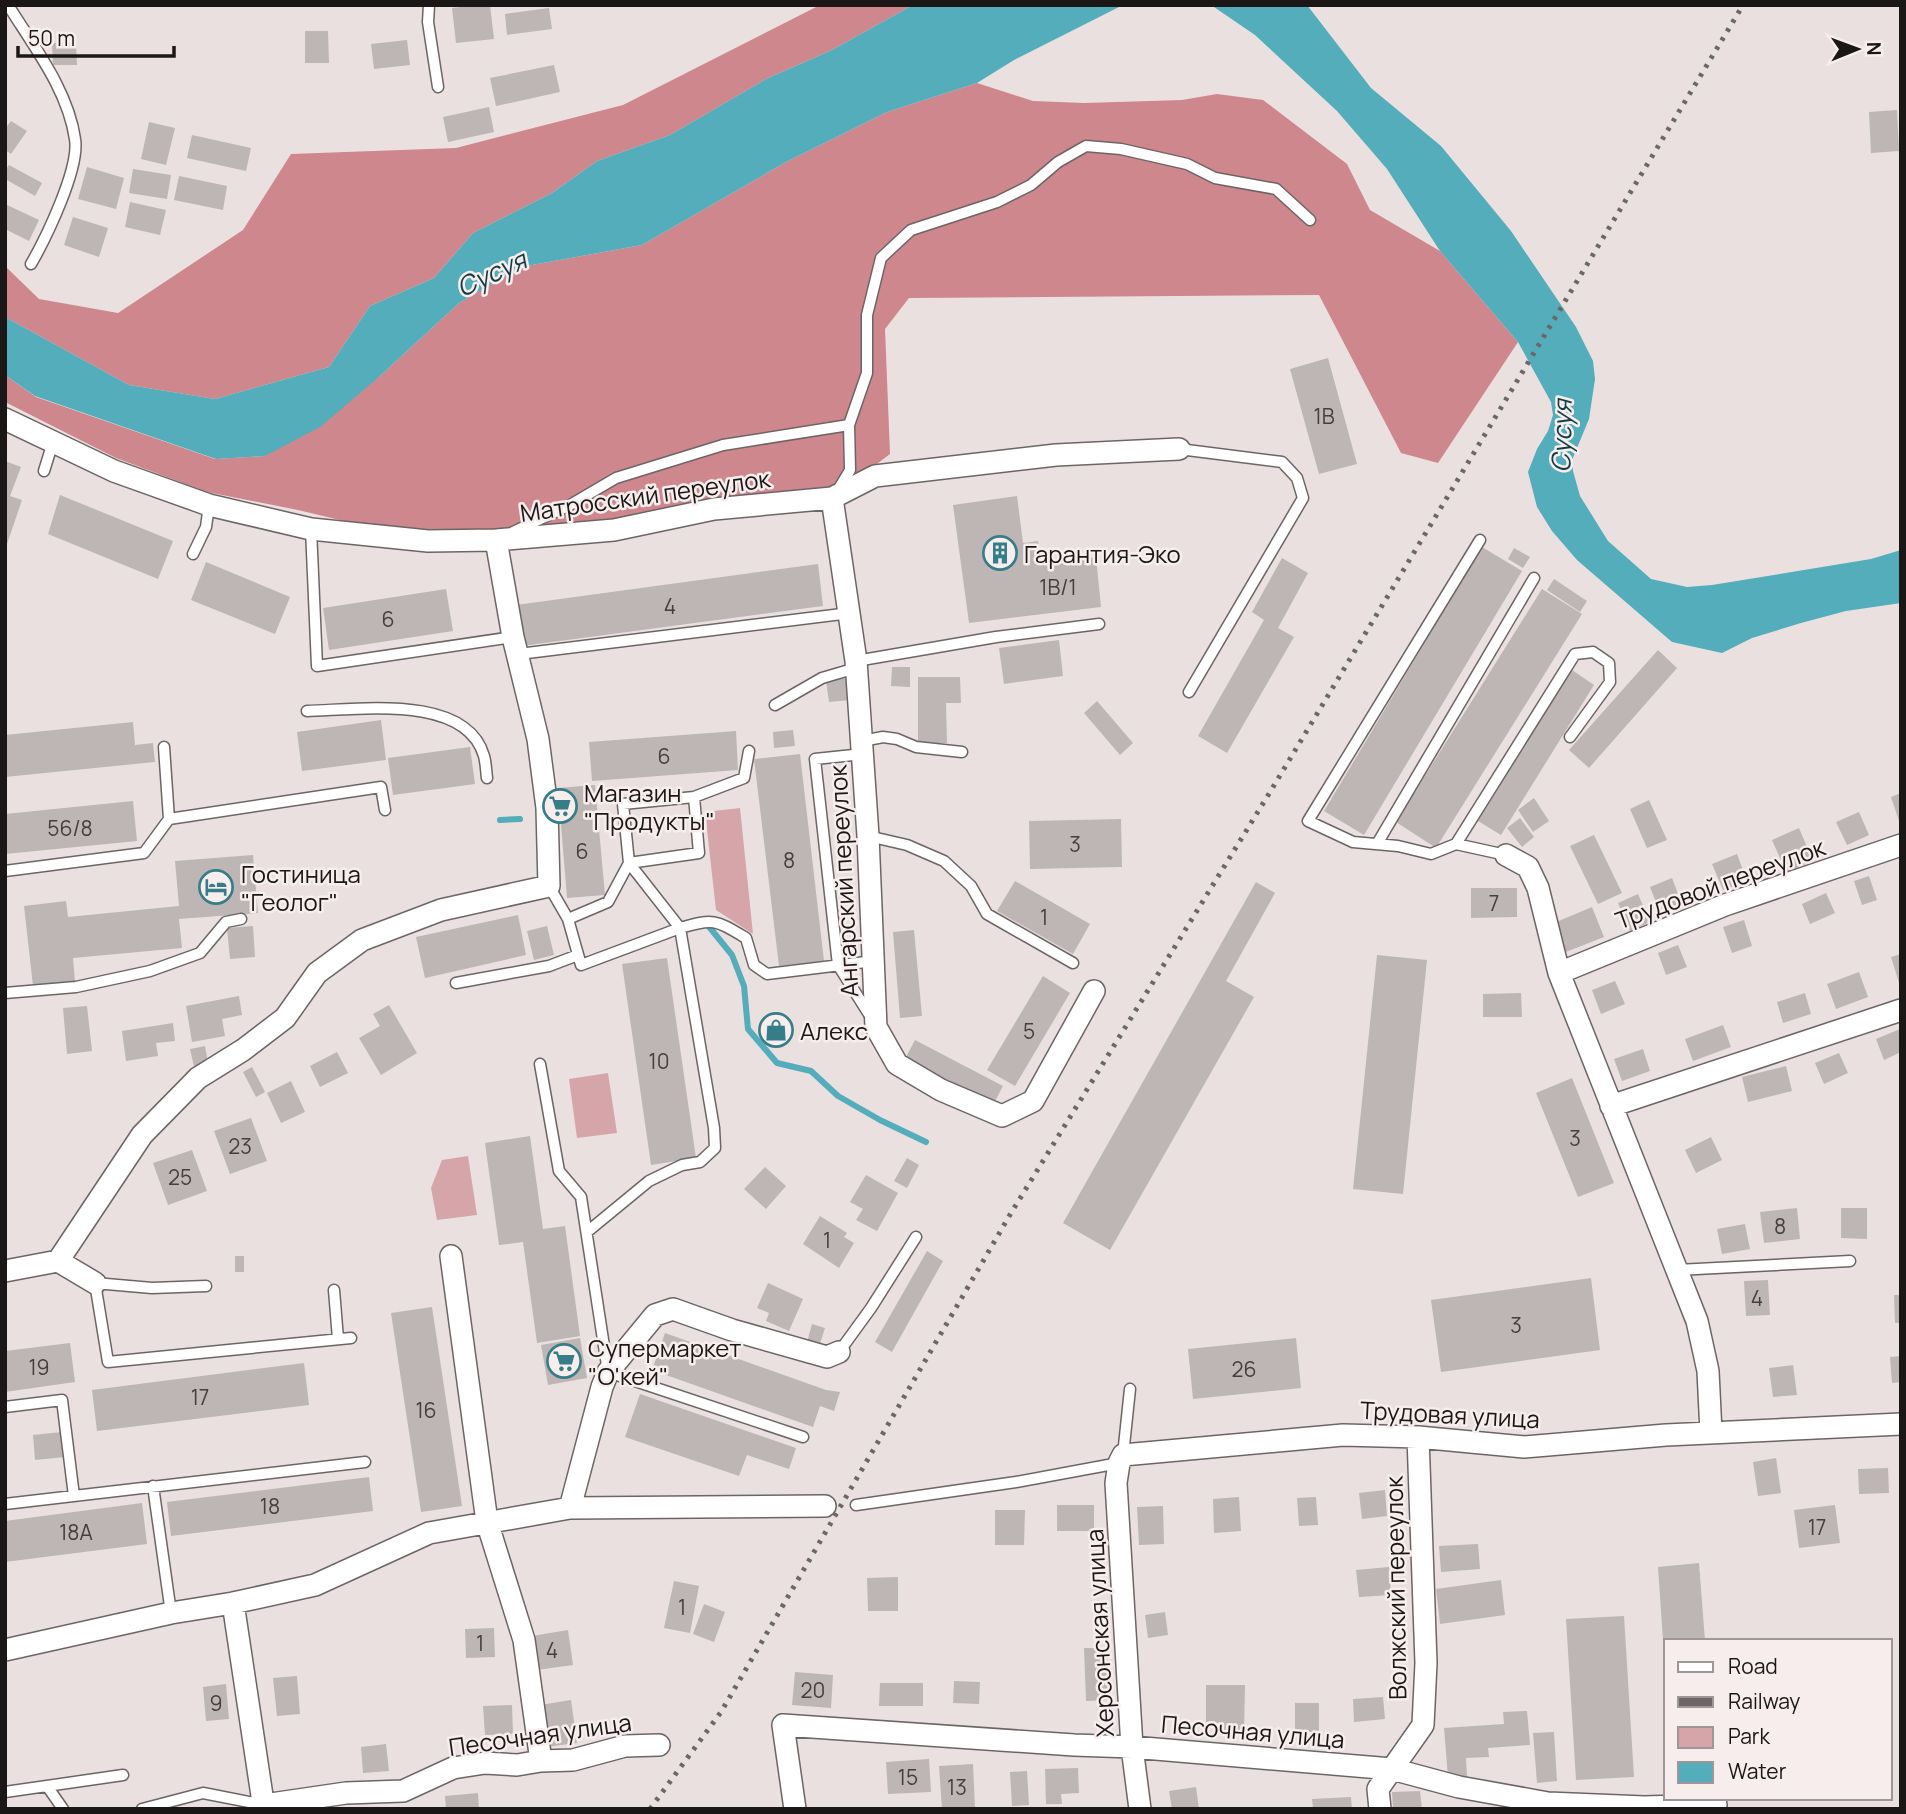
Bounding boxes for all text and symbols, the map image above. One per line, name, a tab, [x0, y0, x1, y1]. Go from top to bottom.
scale bar	[18, 14, 173, 58]
north arrow	[1822, 14, 1892, 84]
text: 50 m	[28, 24, 75, 52]
text: N	[1861, 42, 1887, 56]
water label: Сусуя	[450, 240, 534, 305]
water label: Сусуя	[1542, 396, 1580, 473]
house number: 1В	[1313, 402, 1335, 430]
street label: Матросский переулок	[518, 461, 773, 529]
building icon: Гарантия-Эко	[981, 534, 1019, 572]
place label: Гарантия-Эко	[1024, 537, 1181, 570]
house number: 1В/1	[1039, 573, 1077, 601]
house number: 4	[664, 592, 676, 620]
house number: 6	[381, 605, 395, 633]
house number: 6	[657, 742, 671, 770]
street label: Ангарский переулок	[820, 763, 866, 998]
place label: Магазин "Продукты"	[584, 776, 715, 837]
supermarket icon: Магазин "Продукты"	[541, 787, 579, 825]
house number: 56/8	[47, 814, 93, 842]
street label: Трудовой переулок	[1611, 829, 1830, 936]
house number: 3	[1069, 830, 1081, 858]
house number: 6	[575, 837, 589, 865]
house number: 8	[783, 846, 795, 874]
place label: Гостиница "Геолог"	[241, 857, 361, 918]
hotel icon: Гостиница "Геолог"	[197, 868, 235, 906]
house number: 7	[1489, 889, 1499, 917]
house number: 1	[1040, 903, 1048, 931]
shop icon: Алекс	[757, 1011, 795, 1049]
place label: Алекс	[800, 1014, 868, 1047]
house number: 5	[1023, 1017, 1035, 1045]
house number: 10	[649, 1047, 670, 1075]
house number: 3	[1569, 1124, 1581, 1152]
house number: 23	[228, 1132, 252, 1160]
house number: 25	[168, 1163, 192, 1191]
house number: 8	[1774, 1212, 1786, 1240]
house number: 1	[823, 1226, 831, 1254]
house number: 4	[1751, 1284, 1763, 1312]
house number: 3	[1510, 1311, 1522, 1339]
place label: Супермаркет "О'кей"	[588, 1331, 741, 1392]
supermarket icon: Супермаркет "О'кей"	[545, 1342, 583, 1380]
house number: 19	[28, 1353, 50, 1381]
house number: 26	[1231, 1355, 1257, 1383]
house number: 17	[191, 1383, 209, 1411]
street label: Трудовая улица	[1359, 1393, 1541, 1435]
house number: 16	[415, 1396, 437, 1424]
street label: Волжский переулок	[1377, 1475, 1413, 1700]
house number: 18	[260, 1492, 280, 1520]
house number: 17	[1808, 1513, 1826, 1541]
house number: 18А	[59, 1518, 93, 1546]
street label: Херсонская улица	[1077, 1528, 1121, 1738]
house number: 1	[678, 1593, 686, 1621]
house number: 1	[476, 1629, 484, 1657]
house number: 4	[546, 1636, 558, 1664]
legend	[1664, 1639, 1892, 1800]
text: Road	[1728, 1652, 1778, 1680]
house number: 20	[801, 1676, 825, 1704]
text: Railway	[1728, 1687, 1800, 1715]
house number: 9	[209, 1689, 223, 1717]
street label: Песочная улица	[447, 1705, 633, 1763]
street label: Песочная улица	[1160, 1707, 1346, 1755]
text: Park	[1728, 1722, 1770, 1750]
text: Water	[1728, 1757, 1787, 1785]
house number: 15	[898, 1763, 918, 1791]
house number: 13	[947, 1773, 967, 1801]

